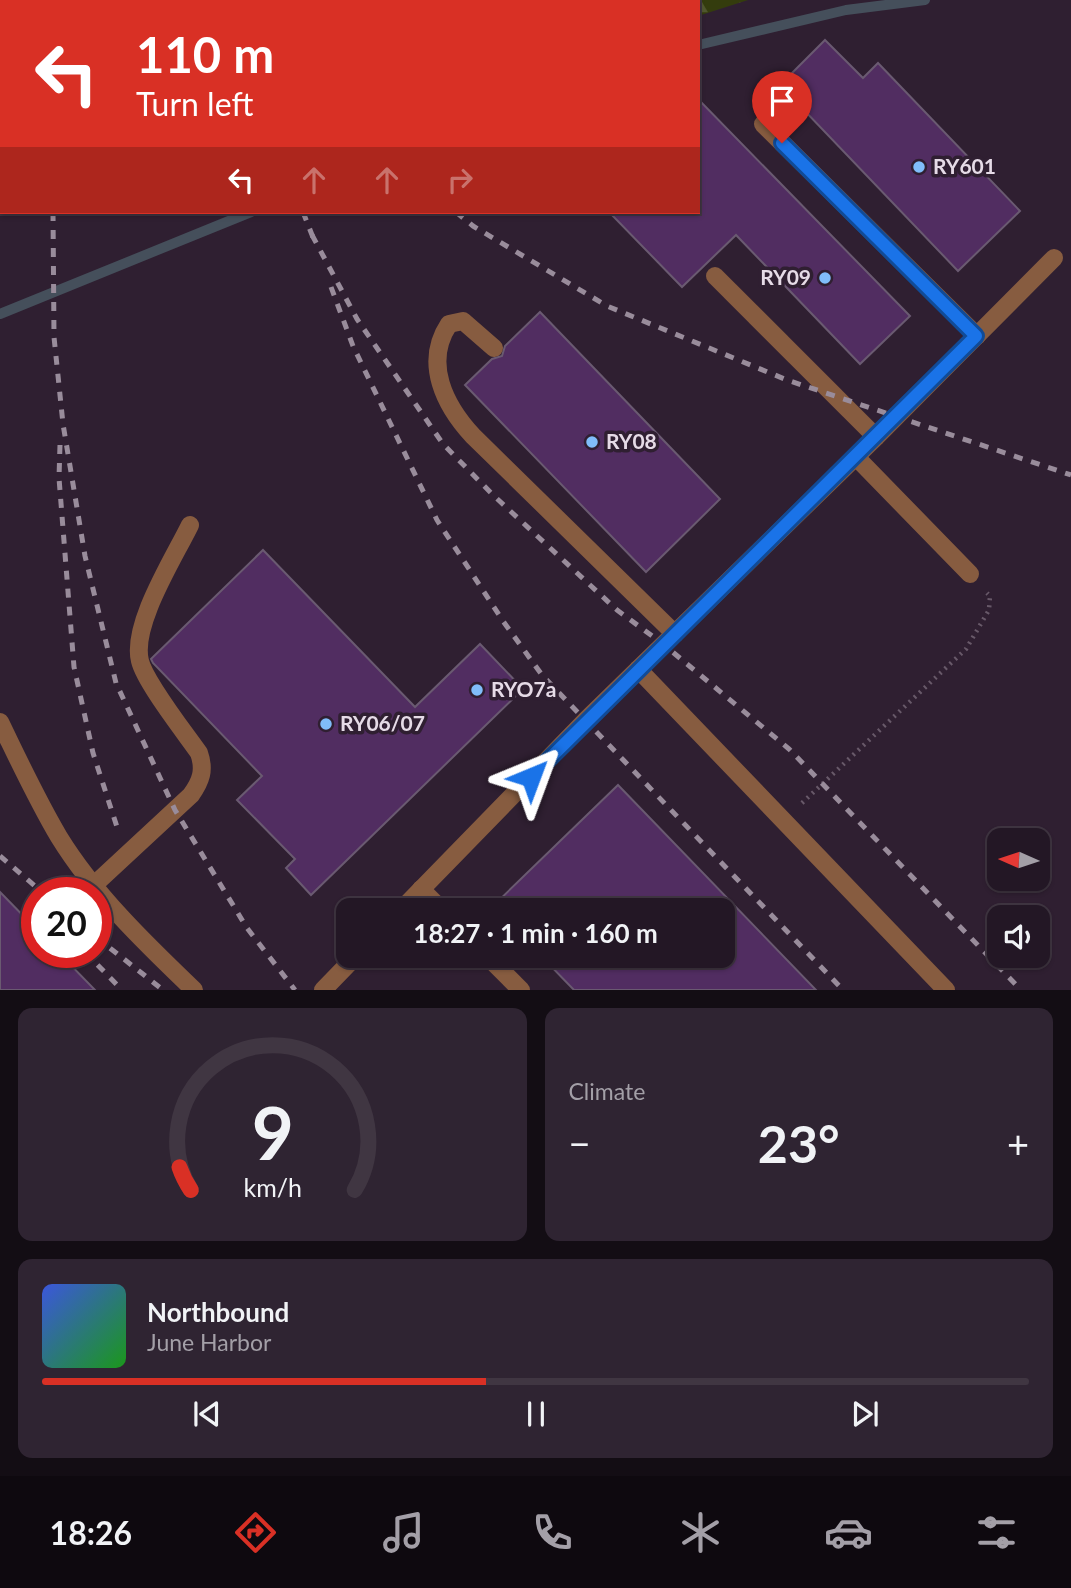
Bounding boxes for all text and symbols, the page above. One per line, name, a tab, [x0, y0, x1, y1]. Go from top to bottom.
text: 110 m	[136, 25, 274, 83]
icon: left	[21, 28, 112, 119]
pin	[752, 71, 812, 143]
icon: arrive	[763, 82, 801, 120]
text: Turn left	[136, 84, 253, 123]
place label: RY601	[933, 153, 996, 178]
marker: RY601	[911, 159, 927, 175]
icon: left	[222, 161, 260, 199]
icon: ahead	[295, 161, 333, 199]
icon: ahead	[368, 161, 406, 199]
icon: right	[441, 161, 479, 199]
place label: RY09	[760, 264, 811, 289]
marker: RY09	[817, 270, 833, 286]
place label: RY08	[606, 428, 657, 453]
marker: RY08	[584, 434, 600, 450]
place label: RYO7a	[491, 676, 556, 701]
marker: RYO7a	[469, 682, 485, 698]
place label: RY06/07	[340, 710, 425, 735]
marker: RY06/07	[318, 716, 334, 732]
position arrow	[494, 740, 568, 814]
north arrow	[987, 828, 1050, 891]
map controls	[987, 828, 1050, 968]
speed limit sign: 20	[21, 877, 112, 968]
button: sound	[987, 905, 1050, 968]
text: 18:27 · 1 min · 160 m	[413, 917, 658, 949]
text: Climate	[569, 1077, 645, 1105]
text: 9	[251, 1089, 293, 1177]
text: 23°	[758, 1112, 840, 1174]
text: −	[569, 1120, 591, 1166]
text: +	[1007, 1120, 1029, 1166]
text: km/h	[243, 1172, 302, 1202]
text: Northbound	[147, 1296, 289, 1328]
text: June Harbor	[147, 1328, 271, 1356]
icon: previous	[188, 1395, 226, 1433]
icon: pause	[517, 1395, 555, 1433]
icon: next	[846, 1395, 884, 1433]
icon: directions	[231, 1508, 280, 1557]
icon: music	[379, 1508, 428, 1557]
icon: phone	[528, 1508, 577, 1557]
icon: climate	[676, 1508, 725, 1557]
icon: car	[824, 1508, 873, 1557]
icon: filters	[972, 1508, 1021, 1557]
text: 18:26	[50, 1513, 132, 1552]

